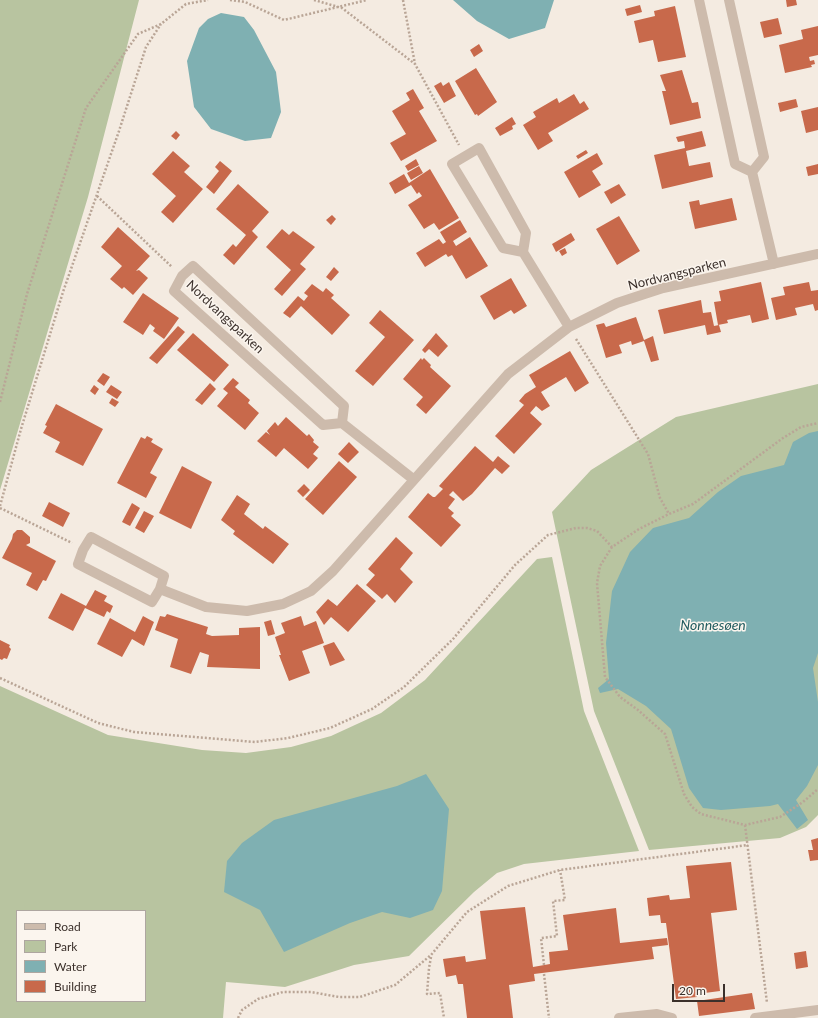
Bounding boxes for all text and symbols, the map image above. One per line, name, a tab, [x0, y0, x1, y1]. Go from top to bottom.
street label: Nordvangsparken	[626, 254, 728, 294]
street label: Nordvangsparken	[183, 277, 267, 357]
water label: Nonnesøen	[680, 617, 746, 633]
legend	[16, 910, 146, 1002]
text: Road	[54, 919, 81, 934]
text: Park	[54, 939, 77, 954]
text: Water	[54, 959, 87, 974]
scale bar	[674, 976, 727, 1002]
text: Building	[54, 979, 97, 994]
text: 20 m	[679, 983, 706, 998]

